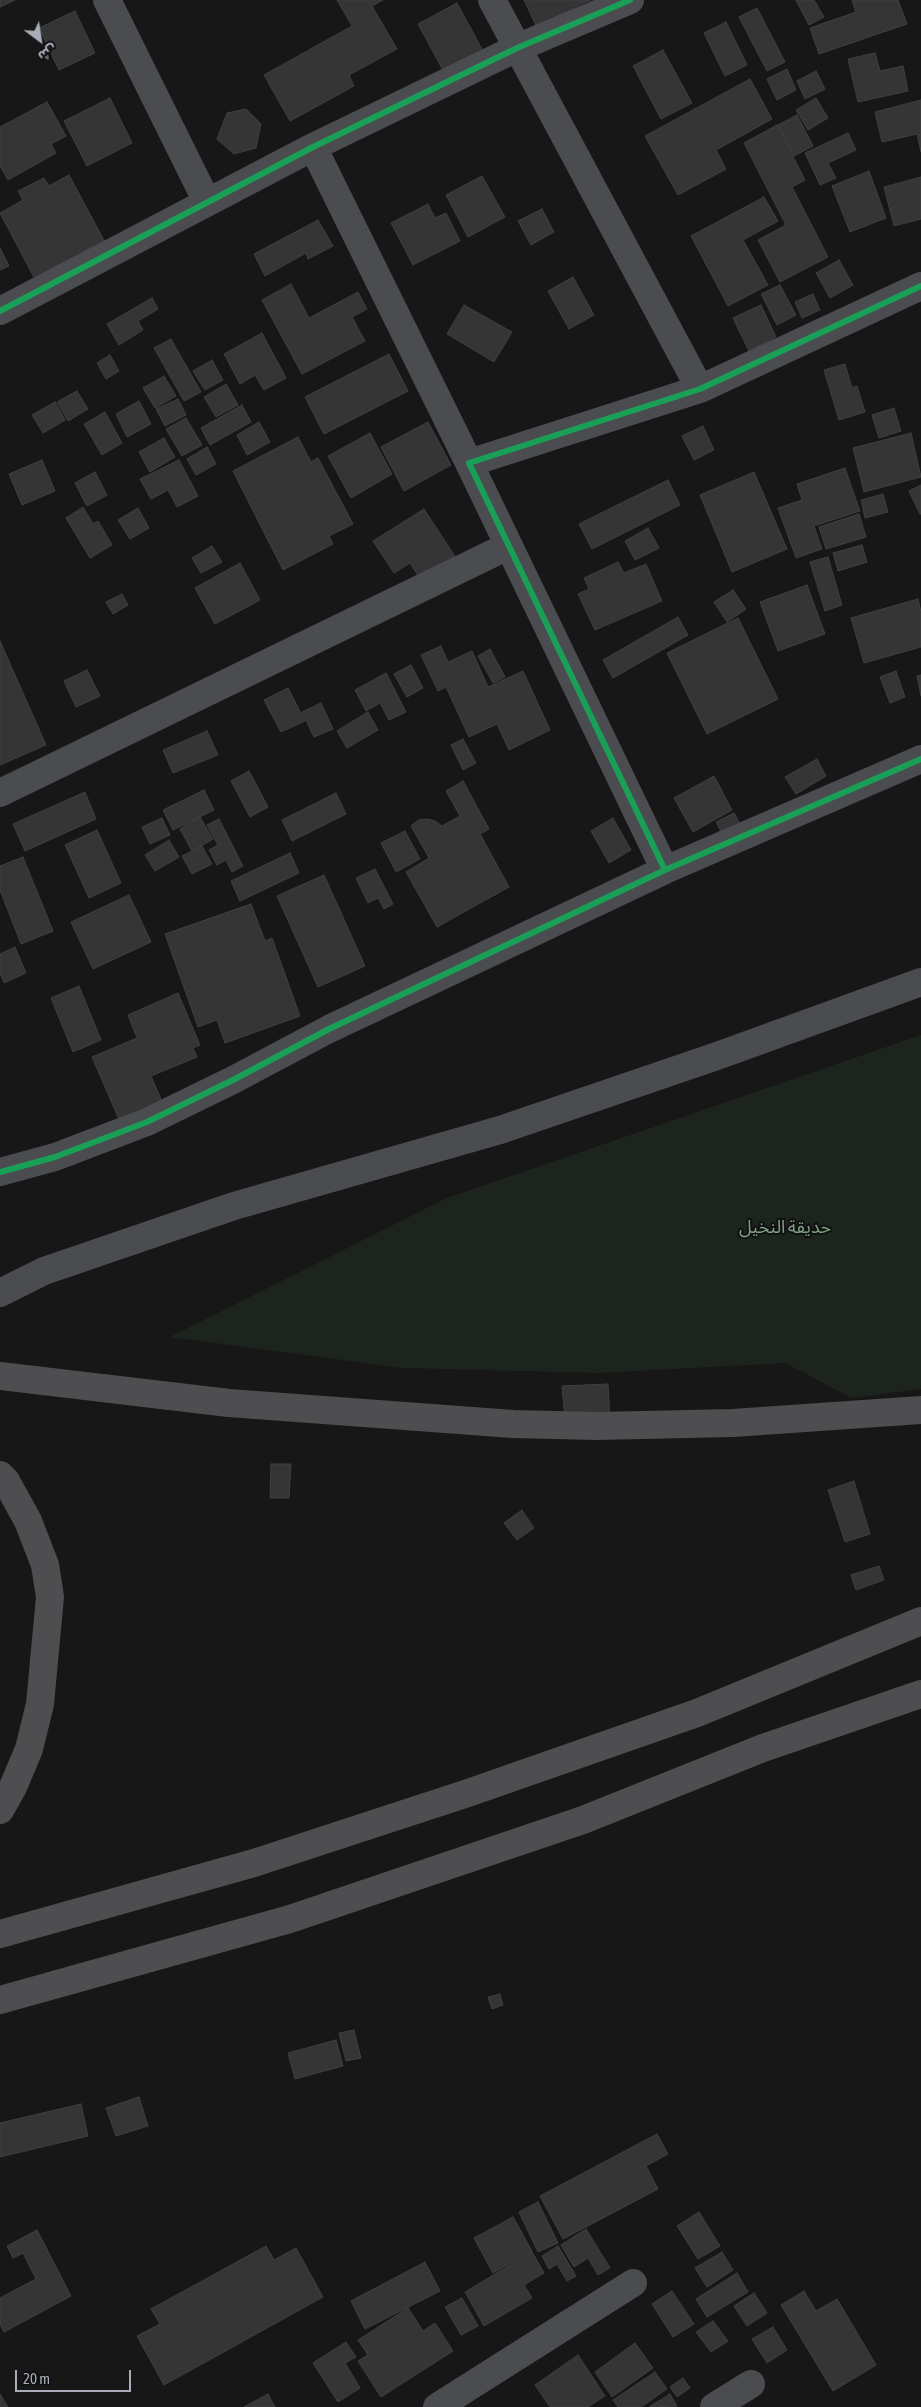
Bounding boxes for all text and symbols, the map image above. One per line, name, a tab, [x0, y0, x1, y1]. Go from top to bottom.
north arrow	[15, 15, 65, 65]
text: ش	[35, 41, 60, 65]
park label: حديقة النخيل	[739, 1216, 831, 1238]
scale bar	[18, 2360, 134, 2392]
text: 20 m	[23, 2370, 50, 2387]

